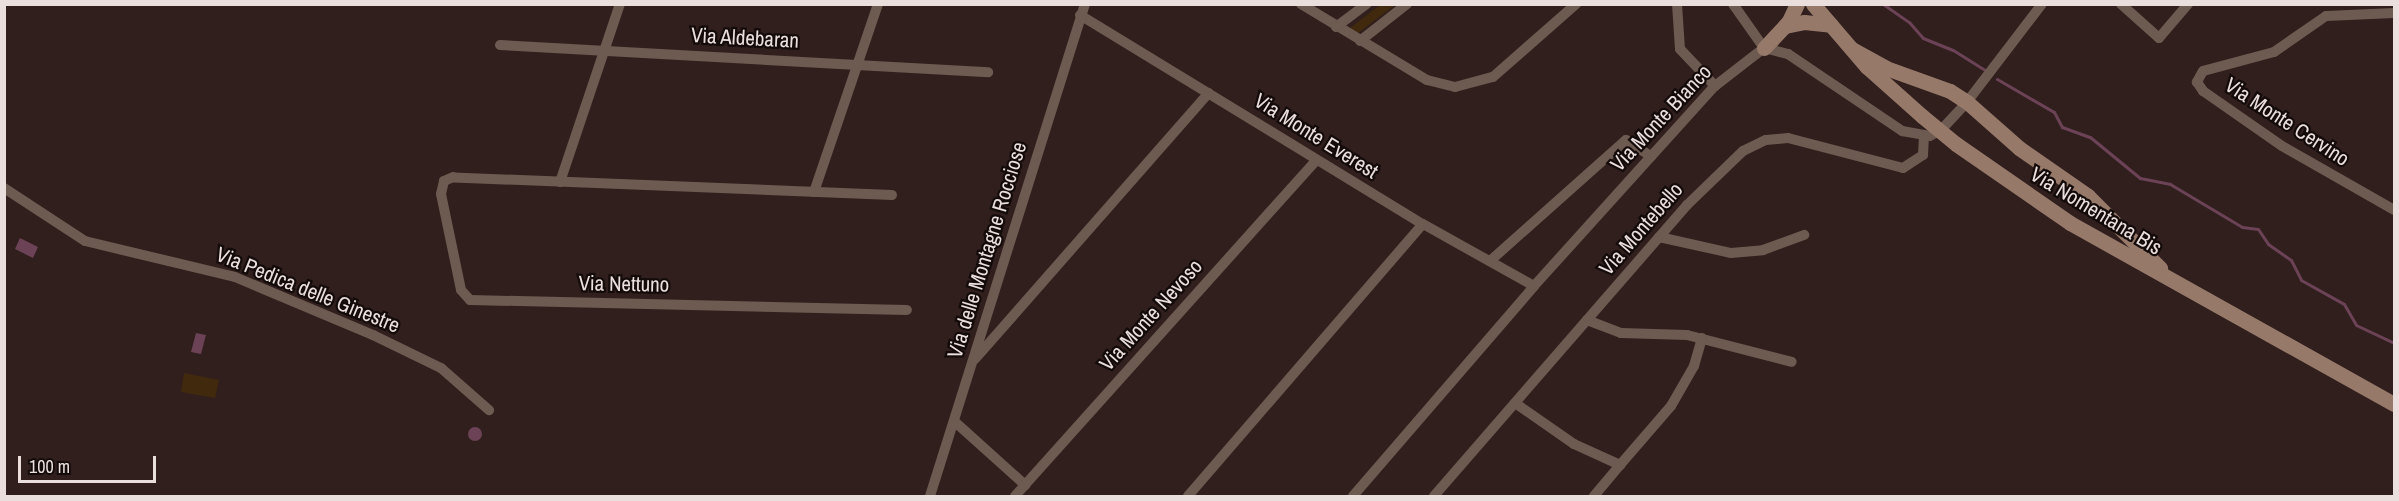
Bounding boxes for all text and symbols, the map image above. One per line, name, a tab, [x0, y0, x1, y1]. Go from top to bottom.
street label: Via Aldebaran	[690, 23, 800, 53]
street label: Via Monte Bianco	[1605, 59, 1717, 177]
street label: Via Monte Cervino	[2220, 72, 2354, 172]
street label: Via Monte Everest	[1249, 88, 1383, 184]
street label: Via delle Montagne Rocciose	[942, 139, 1032, 361]
street label: Via Nomentana Bis	[2026, 162, 2166, 260]
street label: Via Montebello	[1594, 177, 1688, 281]
street label: Via Pedica delle Ginestre	[212, 242, 404, 338]
street label: Via Monte Nevoso	[1094, 254, 1208, 376]
street label: Via Nettuno	[578, 271, 670, 297]
scale bar	[21, 444, 159, 482]
text: 100 m	[29, 454, 70, 479]

